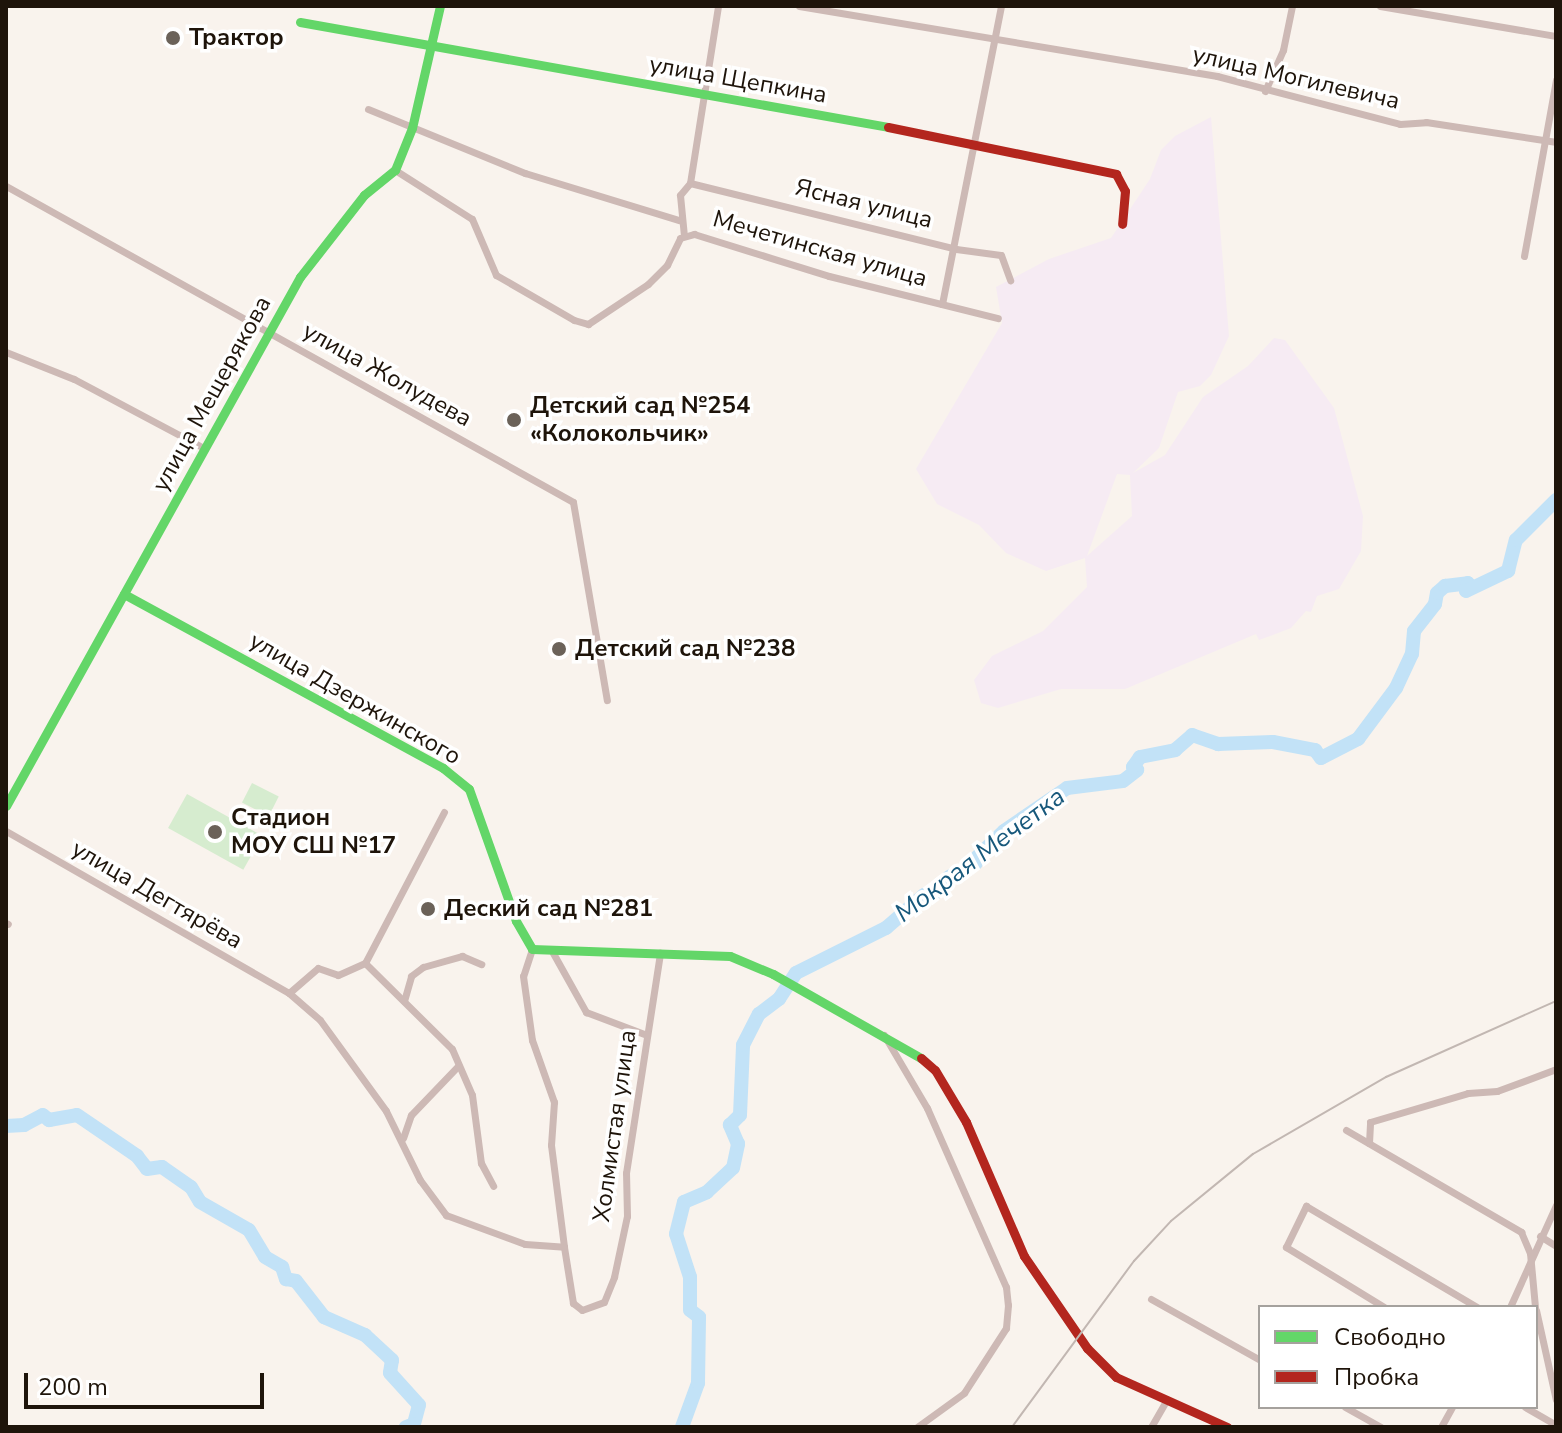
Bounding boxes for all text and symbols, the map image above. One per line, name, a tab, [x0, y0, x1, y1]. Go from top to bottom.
place label: Трактор	[189, 24, 284, 52]
marker: Трактор	[164, 29, 182, 47]
street label: улица Могилевича	[1190, 40, 1402, 116]
street label: улица Щепкина	[647, 50, 829, 110]
street label: Ясная улица	[792, 173, 936, 235]
street label: Мечетинская улица	[710, 205, 930, 293]
street label: улица Мещерякова	[146, 291, 278, 497]
street label: улица Жолудева	[297, 317, 477, 433]
place label: Детский сад №254 «Колокольчик»	[530, 392, 750, 448]
marker: Детский сад №254 «Колокольчик»	[505, 411, 523, 429]
street label: улица Дзержинского	[244, 627, 466, 771]
place label: Детский сад №238	[575, 635, 795, 663]
marker: Детский сад №238	[550, 640, 568, 658]
water label: Мокрая Мечетка	[889, 781, 1071, 929]
place label: Стадион МОУ СШ №17	[231, 804, 396, 860]
marker: Стадион МОУ СШ №17	[206, 823, 224, 841]
street label: улица Дегтярёва	[66, 834, 248, 956]
place label: Деский сад №281	[444, 895, 653, 923]
marker: Деский сад №281	[419, 900, 437, 918]
street label: Холмистая улица	[587, 1028, 643, 1224]
legend	[1258, 1305, 1538, 1409]
text: Свободно	[1334, 1321, 1446, 1353]
scale bar	[28, 1357, 268, 1407]
text: Пробка	[1334, 1361, 1419, 1393]
text: 200 m	[38, 1371, 108, 1403]

